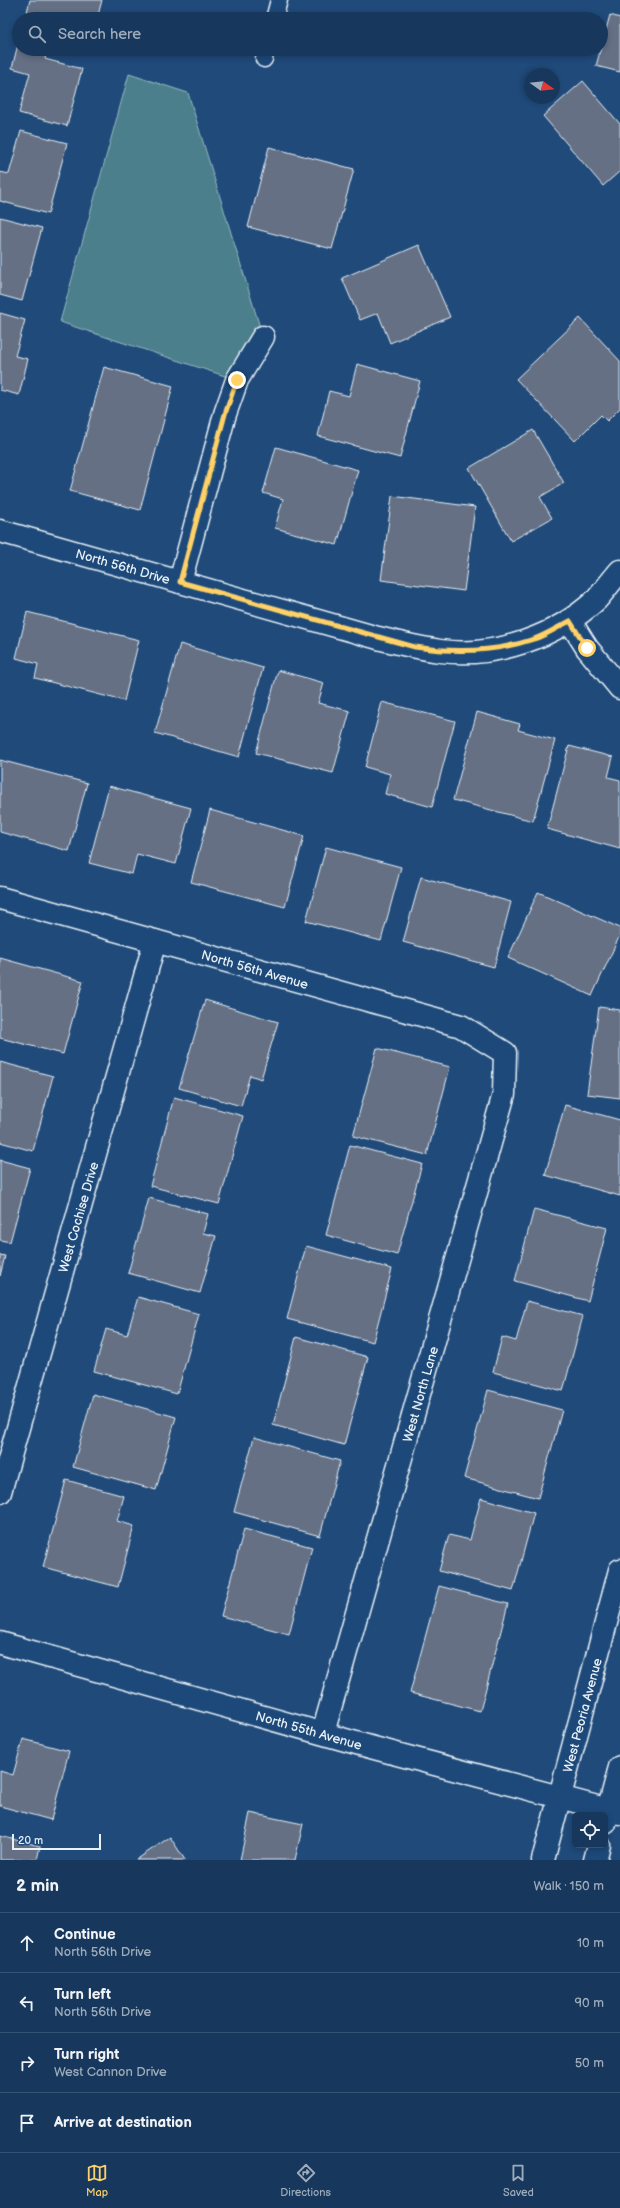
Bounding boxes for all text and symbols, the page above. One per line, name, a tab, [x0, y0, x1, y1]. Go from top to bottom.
search box	[12, 12, 608, 56]
icon: search	[26, 23, 48, 45]
text: Search here	[58, 25, 141, 44]
north arrow	[524, 68, 560, 104]
route end	[228, 371, 246, 389]
street label: North 56th Drive	[74, 546, 172, 588]
route start	[578, 639, 596, 657]
street label: North 56th Avenue	[199, 947, 310, 993]
street label: West Cochise Drive	[55, 1160, 103, 1275]
street label: West North Lane	[400, 1344, 442, 1444]
street label: West Peoria Avenue	[560, 1656, 606, 1774]
street label: North 55th Avenue	[254, 1708, 364, 1754]
map controls	[572, 1812, 608, 1848]
button: locate	[572, 1812, 608, 1848]
scale bar	[12, 1832, 101, 1851]
text: 20 m	[18, 1834, 43, 1847]
text: 2 min	[16, 1876, 59, 1896]
text: Walk · 150 m	[533, 1878, 604, 1894]
text: Continue	[54, 1925, 116, 1944]
icon: ahead	[16, 1932, 38, 1954]
text: 10 m	[577, 1935, 604, 1951]
text: North 56th Drive	[54, 1944, 151, 1960]
text: Turn left	[54, 1985, 111, 2004]
icon: left	[16, 1992, 38, 2014]
text: 90 m	[575, 1995, 604, 2011]
text: North 56th Drive	[54, 2004, 151, 2020]
text: Turn right	[54, 2045, 119, 2064]
icon: right	[16, 2052, 38, 2074]
text: 50 m	[575, 2055, 604, 2071]
text: West Cannon Drive	[54, 2064, 167, 2080]
icon: arrive	[16, 2112, 38, 2134]
text: Arrive at destination	[54, 2113, 192, 2132]
tab: Map	[86, 2162, 108, 2199]
tab: Directions	[280, 2162, 331, 2199]
tab: Saved	[503, 2162, 534, 2199]

